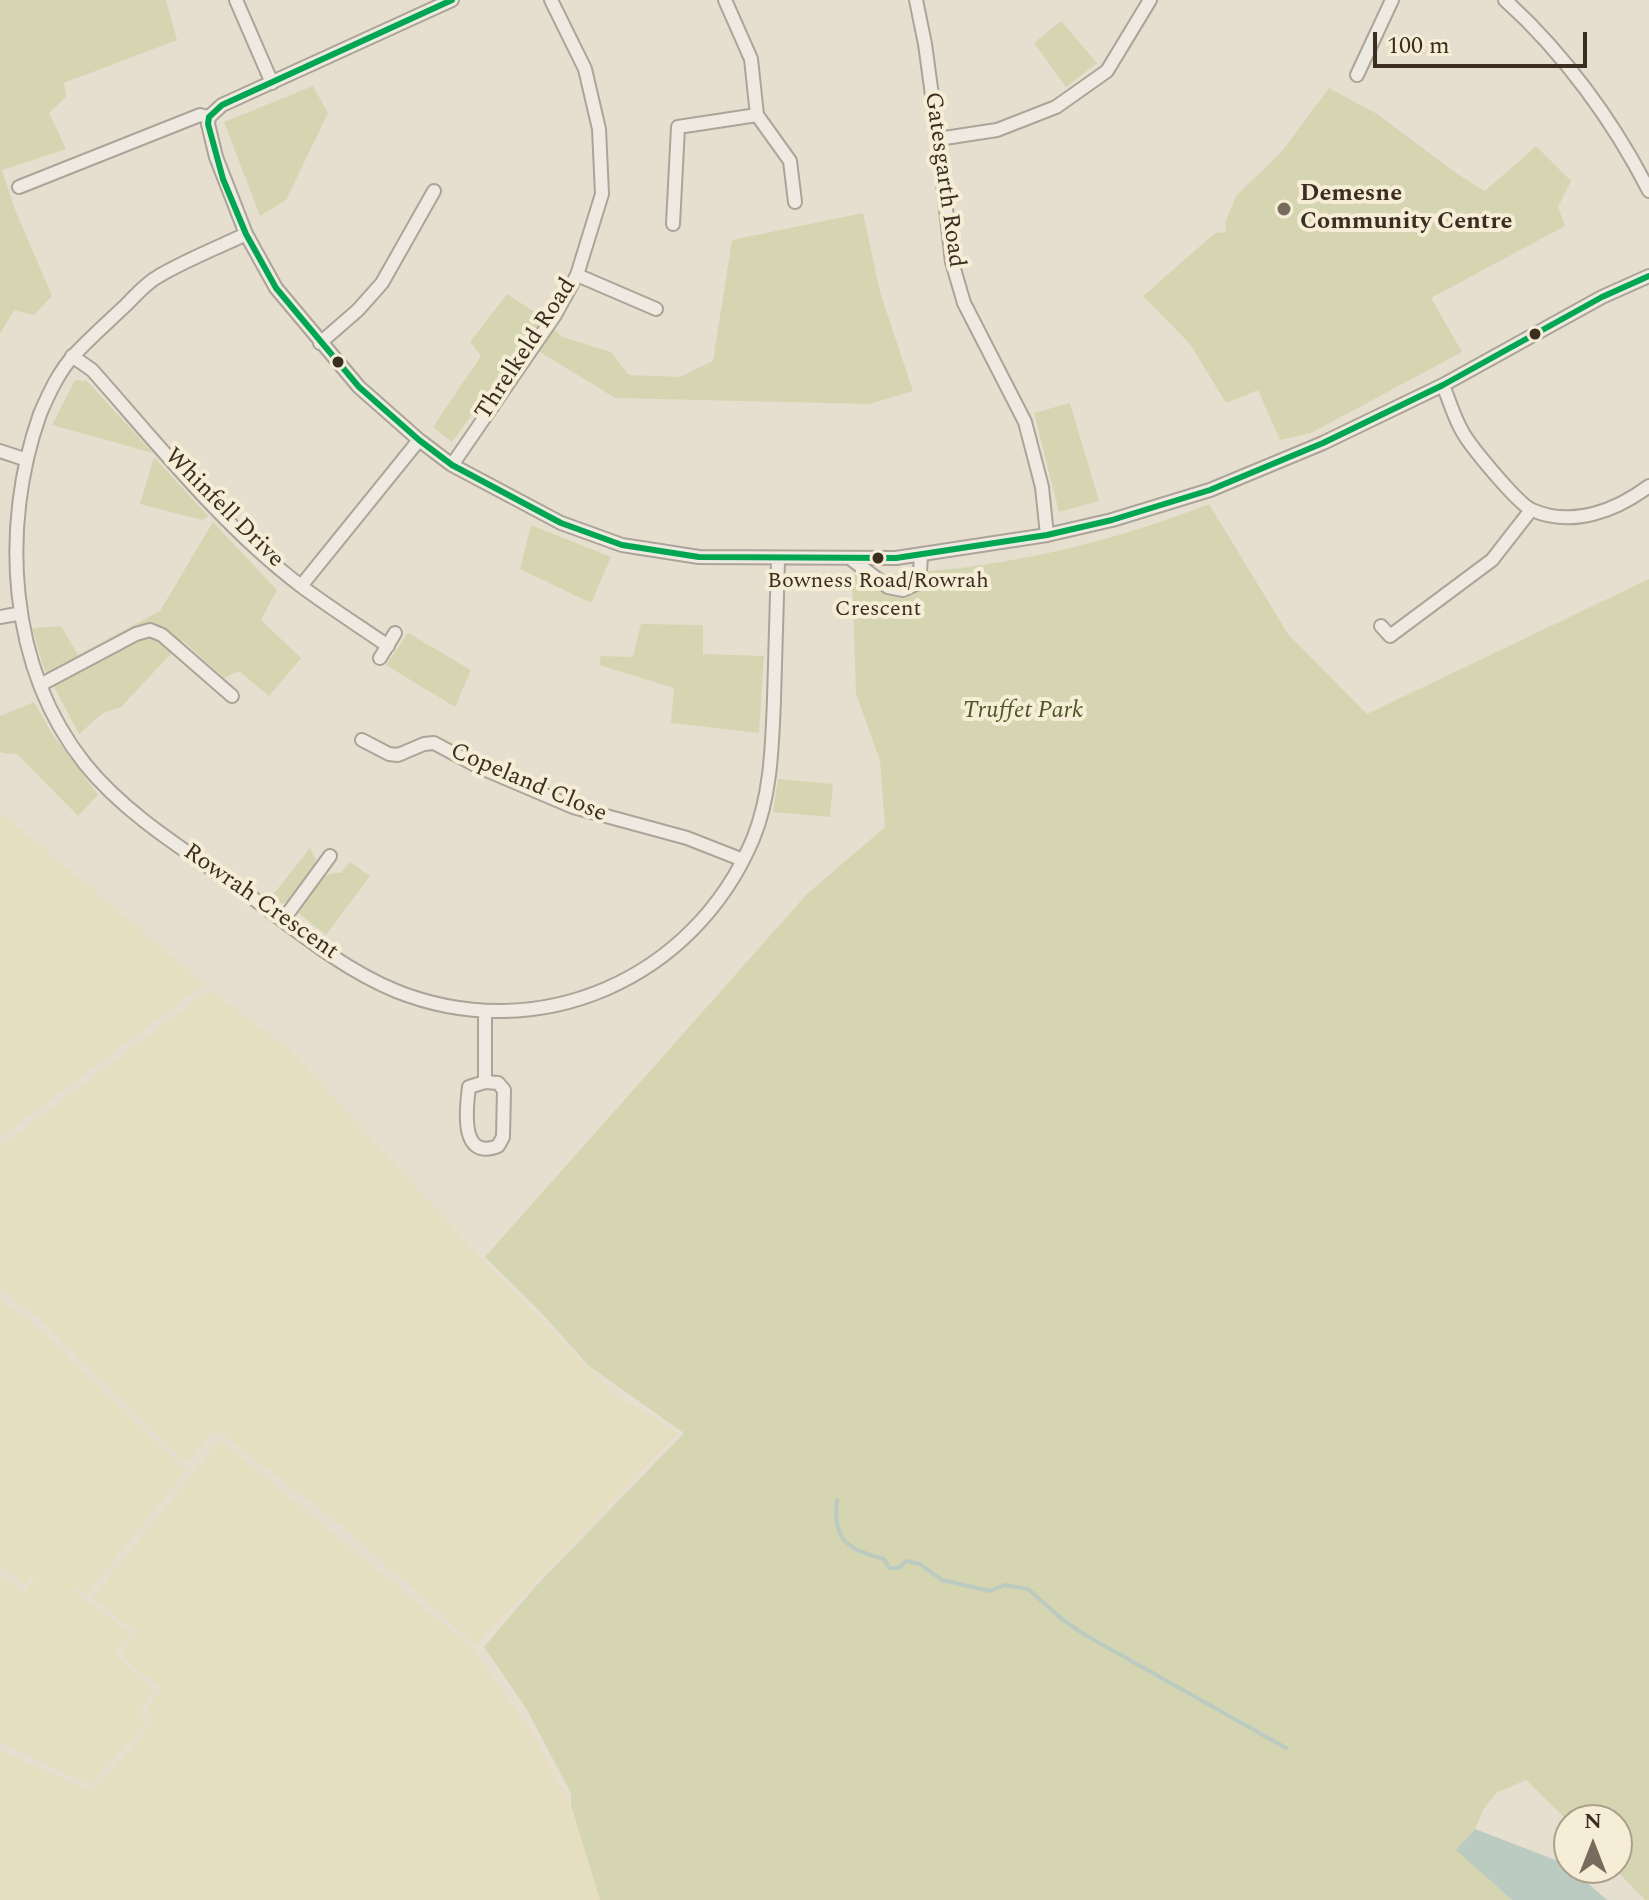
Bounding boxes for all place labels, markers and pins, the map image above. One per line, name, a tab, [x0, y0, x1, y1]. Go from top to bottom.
place label: Demesne Community Centre	[1300, 181, 1512, 237]
marker: Demesne Community Centre	[1275, 200, 1293, 218]
unlabelled marker	[1527, 326, 1543, 342]
unlabelled marker	[330, 354, 346, 370]
marker: Bowness Road/Rowrah Crescent	[870, 550, 886, 566]
place label: Bowness Road/Rowrah Crescent	[767, 570, 989, 622]

